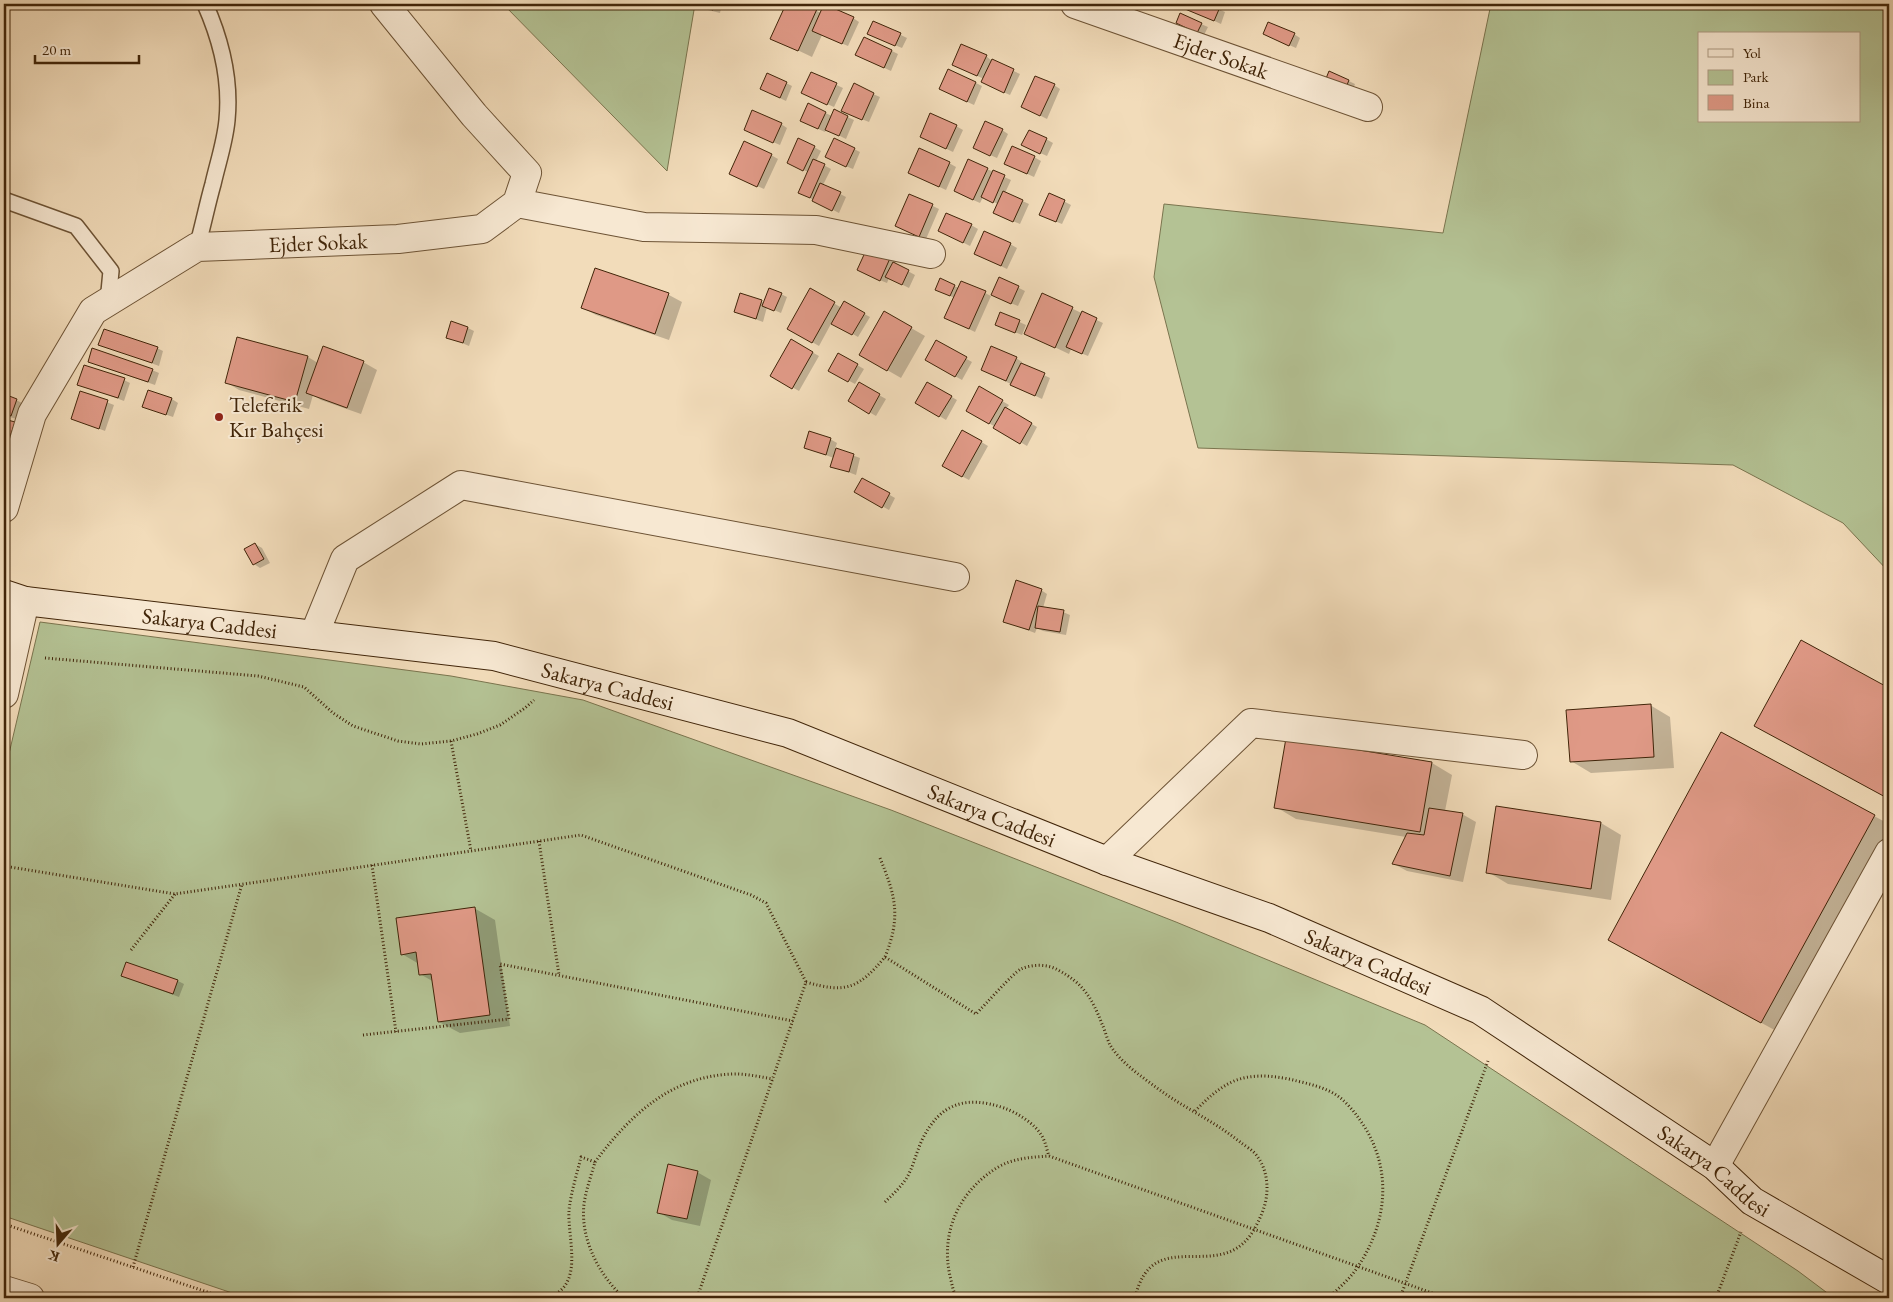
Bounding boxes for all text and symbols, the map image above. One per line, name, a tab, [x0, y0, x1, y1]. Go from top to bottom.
street label: Ejder Sokak	[1170, 25, 1273, 86]
scale bar	[35, 32, 139, 64]
legend	[1698, 32, 1860, 122]
text: 20 m	[42, 40, 71, 59]
text: Yol	[1743, 43, 1761, 62]
text: Park	[1743, 67, 1770, 86]
text: Bina	[1743, 93, 1769, 112]
street label: Ejder Sokak	[268, 226, 369, 259]
place label: Teleferik Kır Bahçesi	[229, 390, 324, 444]
marker: Teleferik Kır Bahçesi	[213, 411, 225, 423]
street label: Sakarya Caddesi	[140, 600, 279, 645]
street label: Sakarya Caddesi	[538, 655, 677, 717]
street label: Sakarya Caddesi	[924, 776, 1060, 854]
street label: Sakarya Caddesi	[1300, 921, 1436, 1002]
street label: Sakarya Caddesi	[1652, 1117, 1776, 1223]
north arrow	[32, 1220, 82, 1270]
text: K	[45, 1246, 62, 1267]

